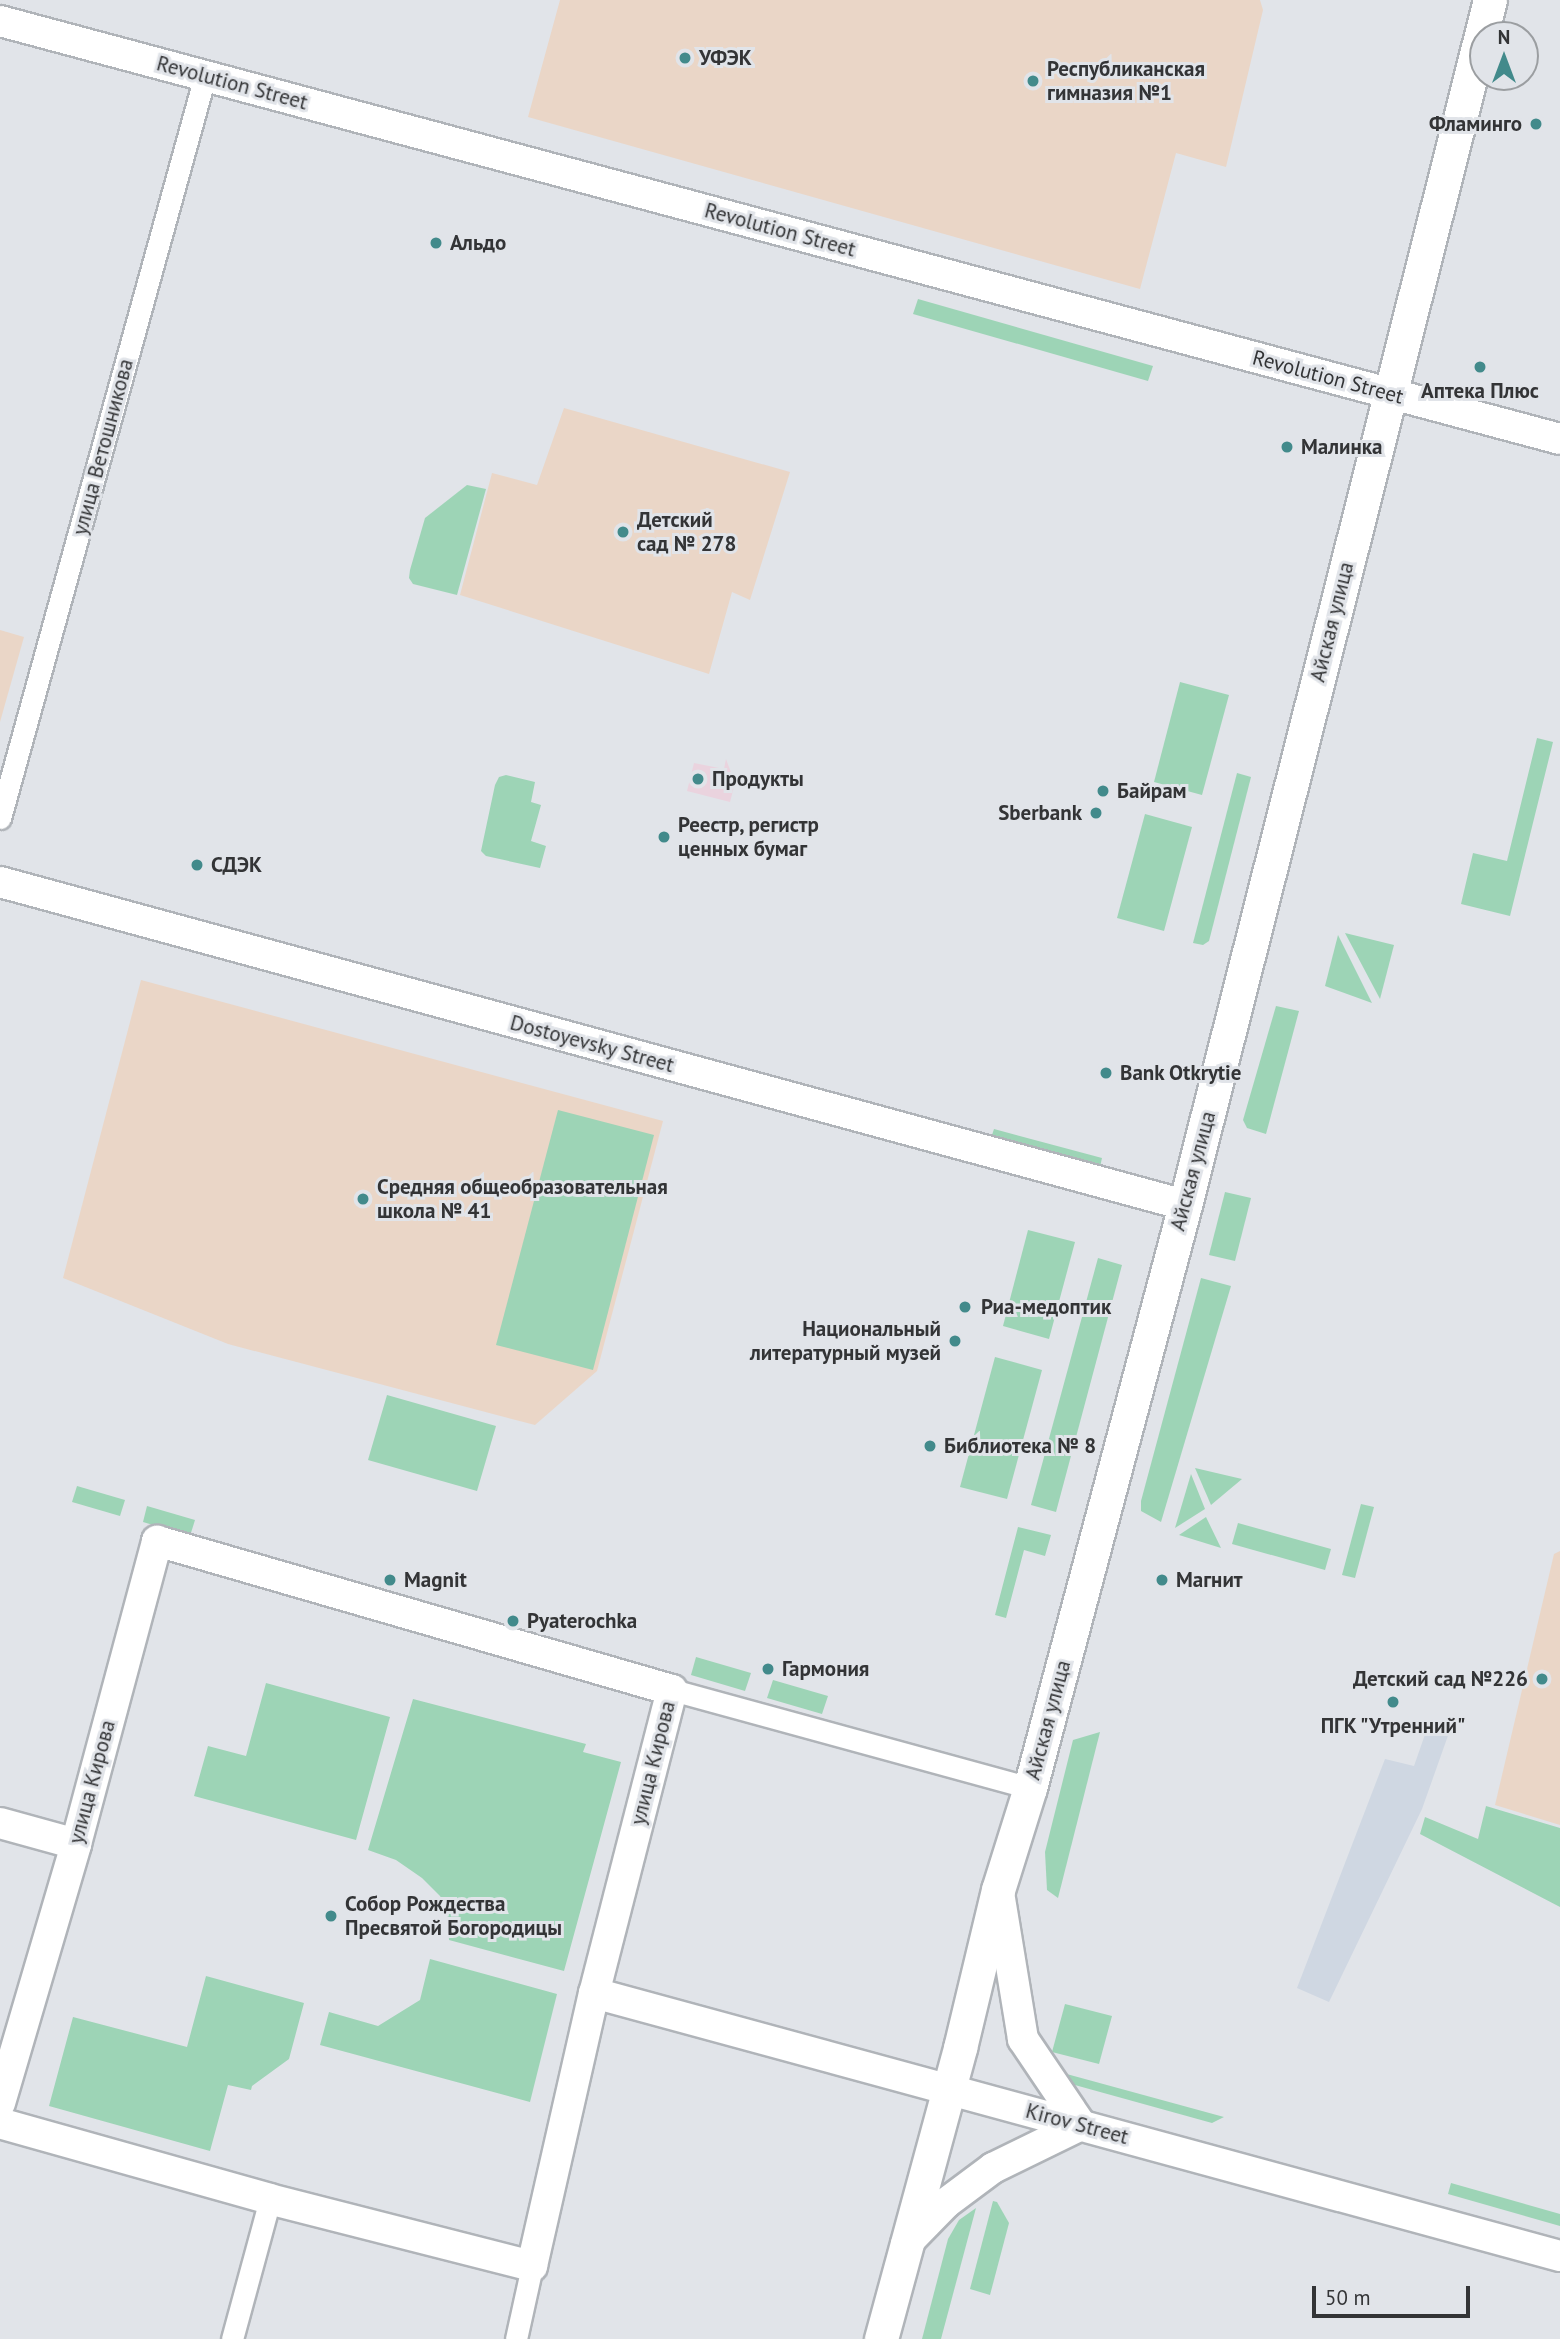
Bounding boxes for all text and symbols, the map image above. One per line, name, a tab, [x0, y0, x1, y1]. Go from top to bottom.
north arrow	[1469, 21, 1539, 91]
text: N	[1498, 25, 1510, 49]
place label: УФЭК	[699, 45, 752, 71]
marker: УФЭК	[677, 50, 693, 66]
street label: Revolution Street	[154, 51, 310, 115]
place label: Республиканская гимназия №1	[1047, 56, 1205, 106]
marker: Республиканская гимназия №1	[1025, 73, 1041, 89]
place label: Фламинго	[1429, 111, 1522, 137]
marker: Фламинго	[1528, 116, 1544, 132]
street label: Revolution Street	[702, 198, 858, 262]
place label: Альдо	[450, 230, 506, 256]
marker: Альдо	[428, 235, 444, 251]
street label: Revolution Street	[1250, 345, 1406, 409]
street label: улица Ветошникова	[67, 356, 139, 538]
marker: Аптека Плюс	[1472, 359, 1488, 375]
place label: Аптека Плюс	[1421, 378, 1539, 404]
place label: Малинка	[1301, 434, 1382, 460]
marker: Малинка	[1279, 439, 1295, 455]
place label: Детский сад № 278	[637, 507, 736, 557]
marker: Детский сад № 278	[615, 524, 631, 540]
street label: Айская улица	[1305, 559, 1359, 685]
place label: Продукты	[712, 766, 804, 792]
marker: Продукты	[690, 771, 706, 787]
place label: Байрам	[1117, 778, 1187, 804]
marker: Байрам	[1095, 783, 1111, 799]
place label: Sberbank	[998, 800, 1082, 826]
marker: Sberbank	[1088, 805, 1104, 821]
place label: Реестр, регистр ценных бумаг	[678, 812, 820, 862]
marker: Реестр, регистр ценных бумаг	[656, 829, 672, 845]
place label: СДЭК	[211, 852, 262, 878]
marker: СДЭК	[189, 857, 205, 873]
street label: Dostoyevsky Street	[507, 1010, 677, 1078]
place label: Bank Otkrytie	[1120, 1060, 1242, 1086]
marker: Bank Otkrytie	[1098, 1065, 1114, 1081]
street label: Айская улица	[1165, 1108, 1221, 1234]
place label: Средняя общеобразовательная школа № 41	[377, 1174, 668, 1224]
marker: Средняя общеобразовательная школа № 41	[355, 1191, 371, 1207]
place label: Риа-медоптик	[981, 1294, 1111, 1320]
marker: Риа-медоптик	[955, 1297, 975, 1317]
place label: Национальный литературный музей	[750, 1316, 941, 1366]
marker: Национальный литературный музей	[947, 1333, 963, 1349]
place label: Библиотека № 8	[944, 1433, 1096, 1459]
marker: Библиотека № 8	[922, 1438, 938, 1454]
place label: Magnit	[404, 1567, 467, 1593]
place label: Магнит	[1176, 1567, 1243, 1593]
marker: Magnit	[382, 1572, 398, 1588]
marker: Магнит	[1154, 1572, 1170, 1588]
place label: Pyaterochka	[527, 1608, 637, 1634]
marker: Pyaterochka	[505, 1613, 521, 1629]
place label: Гармония	[782, 1656, 869, 1682]
street label: Айская улица	[1020, 1657, 1076, 1783]
marker: Гармония	[760, 1661, 776, 1677]
place label: Детский сад №226	[1353, 1666, 1528, 1692]
marker: Детский сад №226	[1534, 1671, 1550, 1687]
marker: ПГК "Утренний"	[1385, 1694, 1401, 1710]
street label: улица Кирова	[625, 1698, 681, 1828]
place label: ПГК "Утренний"	[1320, 1713, 1466, 1739]
street label: улица Кирова	[63, 1717, 121, 1847]
place label: Собор Рождества Пресвятой Богородицы	[345, 1891, 562, 1941]
marker: Собор Рождества Пресвятой Богородицы	[323, 1908, 339, 1924]
street label: Kirov Street	[1023, 2098, 1131, 2150]
scale bar	[1315, 2272, 1472, 2316]
text: 50 m	[1325, 2284, 1371, 2311]

